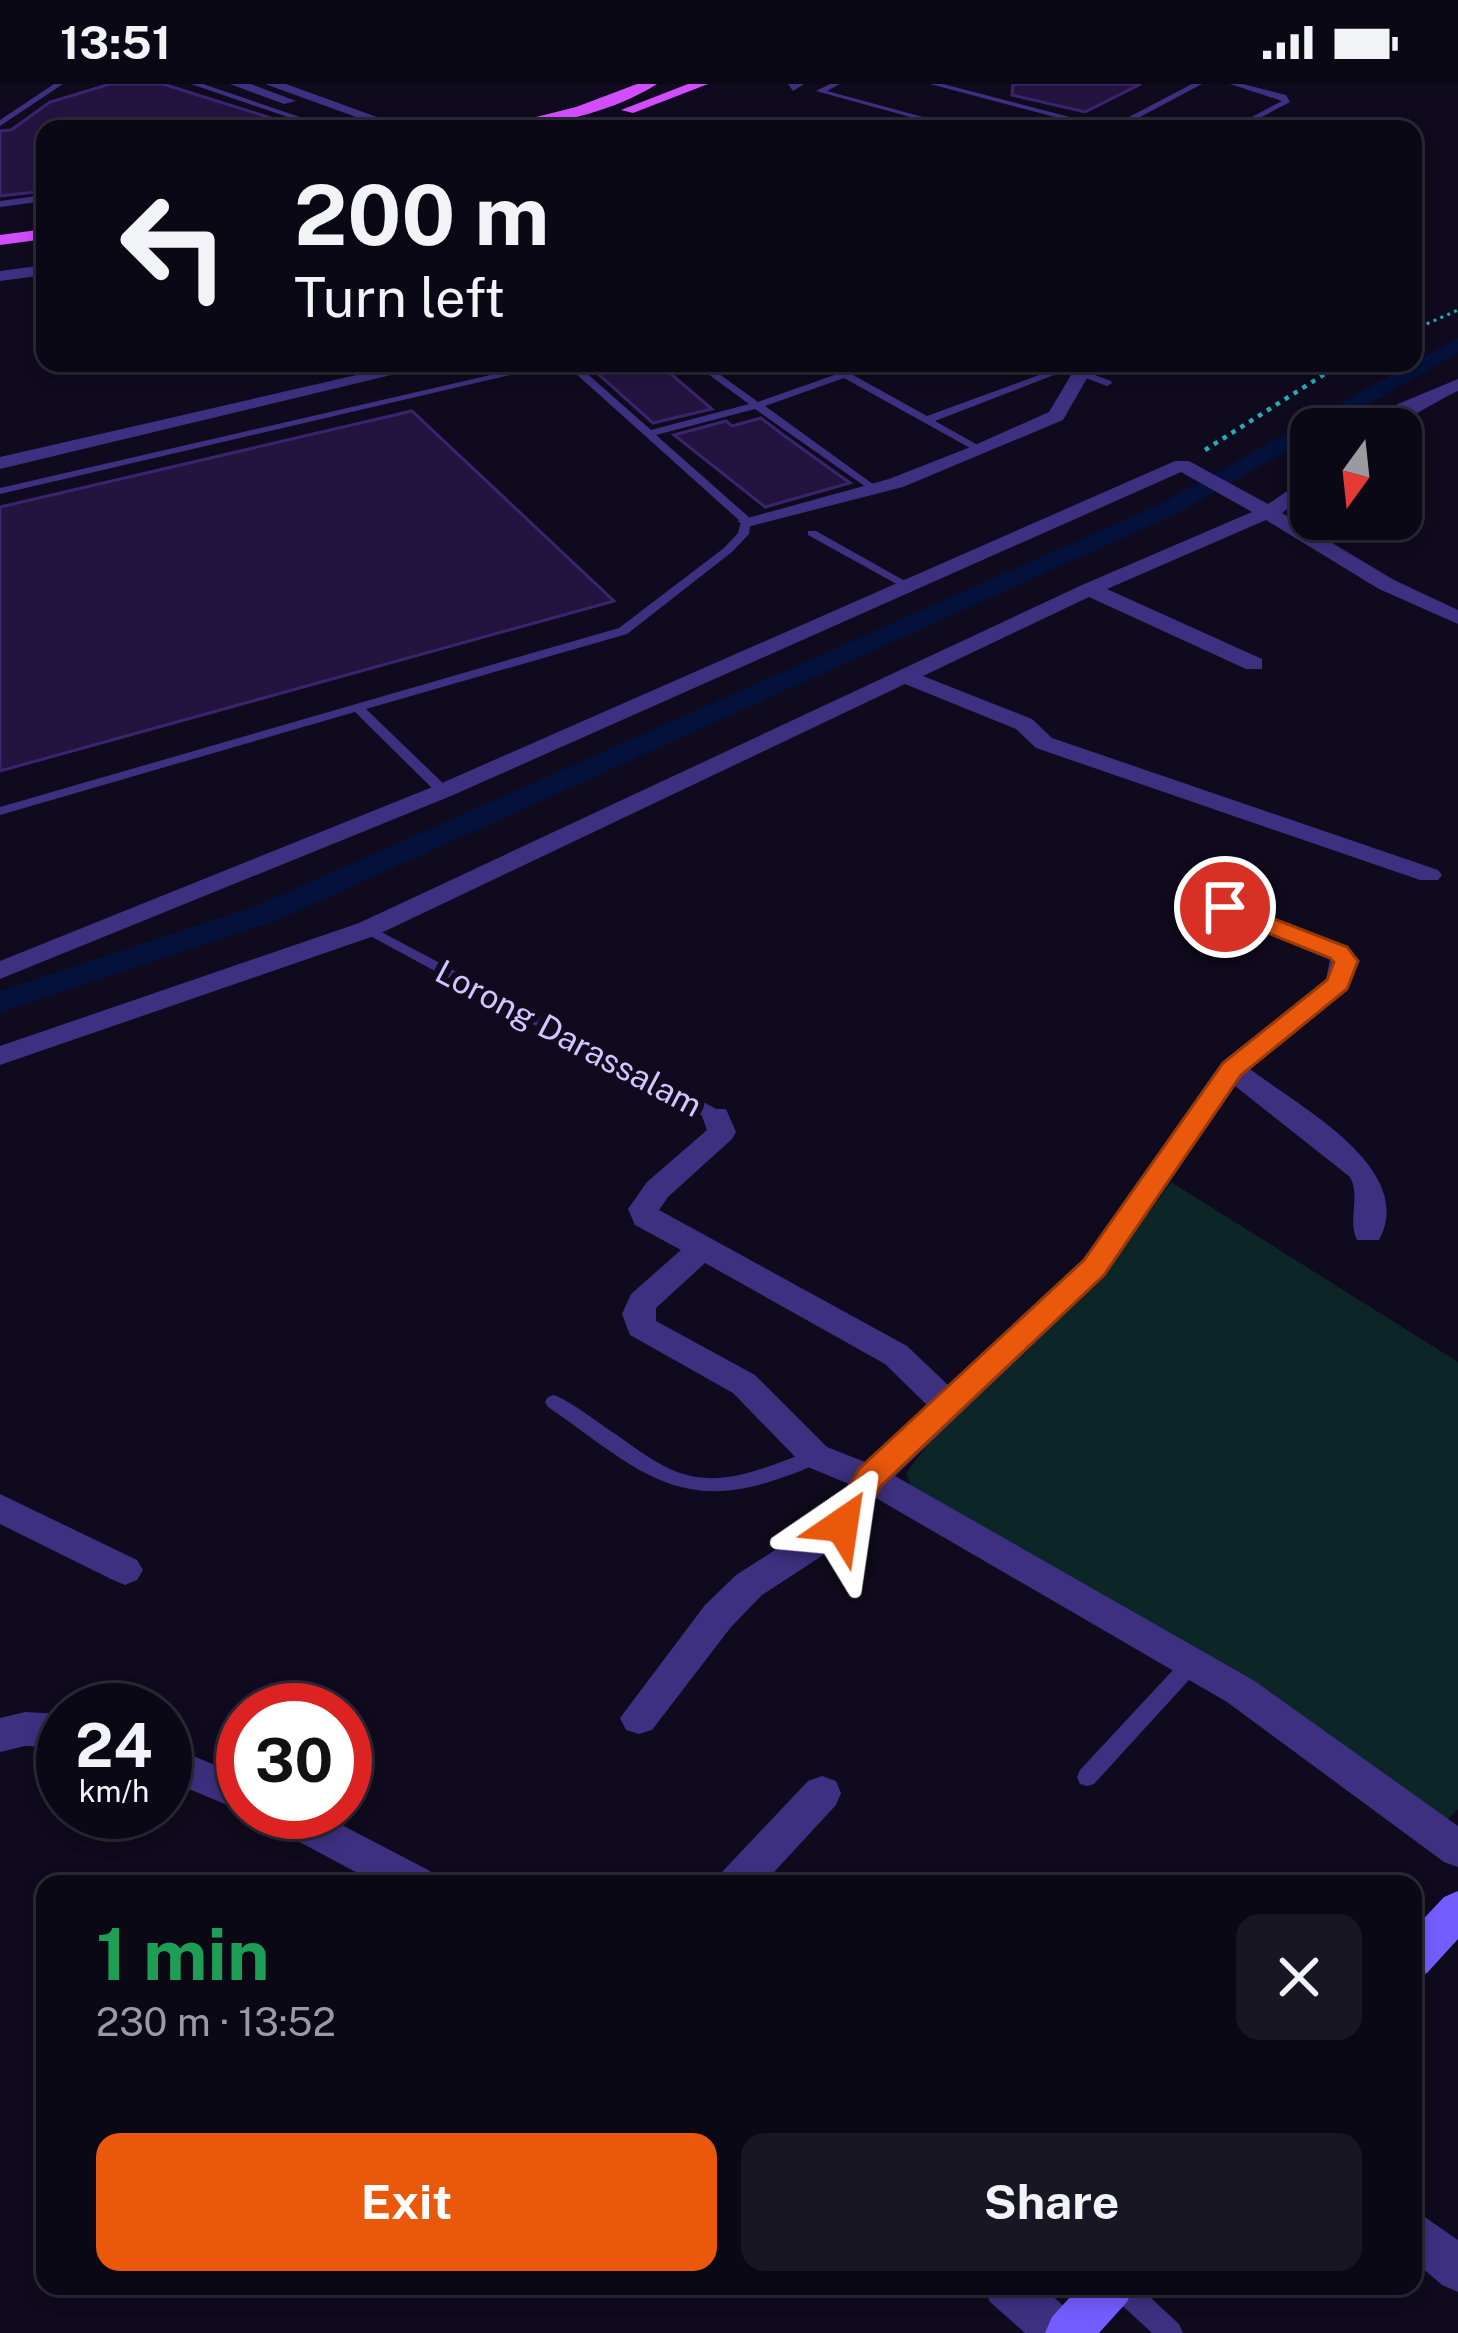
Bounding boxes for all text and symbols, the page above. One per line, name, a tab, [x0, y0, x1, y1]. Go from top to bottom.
text: 13:51	[60, 16, 171, 69]
text: 200 m	[294, 165, 550, 264]
icon: left	[96, 168, 252, 324]
text: Turn left	[294, 266, 505, 329]
north arrow	[1290, 408, 1422, 540]
map controls	[1290, 408, 1422, 540]
pin	[1174, 856, 1276, 958]
icon: arrive	[1192, 874, 1258, 940]
street label: Lorong Darassalam	[430, 952, 708, 1124]
position arrow	[779, 1462, 905, 1588]
speed limit sign: 30	[216, 1683, 372, 1839]
text: 24	[75, 1710, 153, 1781]
text: km/h	[79, 1773, 149, 1809]
text: 1 min	[96, 1912, 270, 1996]
button: close	[1236, 1914, 1362, 2040]
text: 230 m · 13:52	[96, 1999, 336, 2045]
button: Exit	[96, 2133, 717, 2271]
button: Share	[741, 2133, 1362, 2271]

